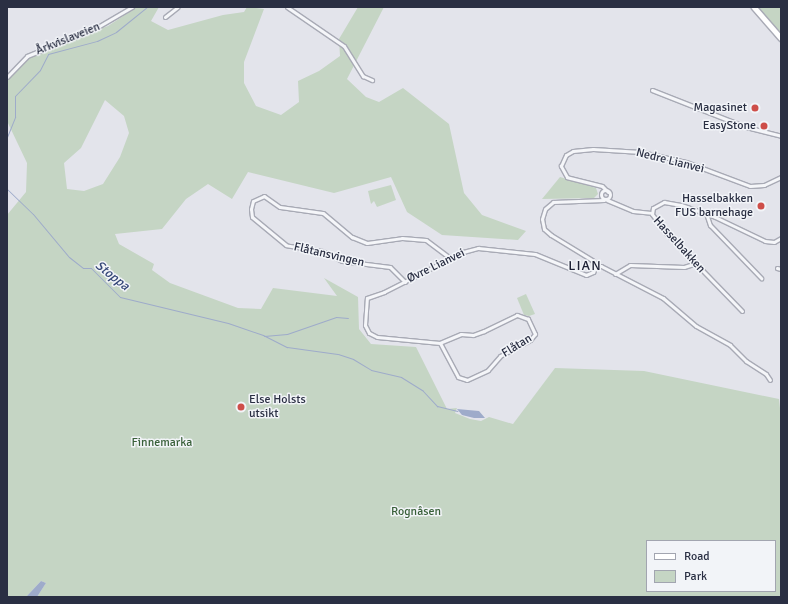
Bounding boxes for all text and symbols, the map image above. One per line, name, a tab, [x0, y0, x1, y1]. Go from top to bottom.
street label: Årkvislaveien	[34, 20, 102, 58]
place label: Magasinet	[694, 101, 747, 115]
marker: Magasinet	[750, 103, 760, 113]
place label: EasyStone	[703, 119, 756, 133]
marker: EasyStone	[759, 121, 769, 131]
street label: Nedre Lianvei	[634, 146, 706, 176]
place label: Hasselbakken FUS barnehage	[675, 192, 753, 220]
marker: Hasselbakken FUS barnehage	[756, 201, 766, 211]
street label: Hasselbakken	[650, 214, 708, 276]
street label: Flåtansvingen	[292, 240, 366, 270]
street label: Øvre Lianvei	[405, 246, 467, 286]
water label: Stoppa	[92, 258, 132, 294]
district label: LIAN	[568, 258, 602, 274]
street label: Flåtan	[499, 331, 535, 361]
place label: Else Holsts utsikt	[249, 393, 306, 421]
marker: Else Holsts utsikt	[236, 402, 246, 412]
park label: Finnemarka	[132, 436, 192, 450]
park label: Rognåsen	[391, 505, 441, 519]
legend	[646, 540, 776, 592]
text: Road	[684, 549, 710, 564]
text: Park	[684, 569, 707, 584]

